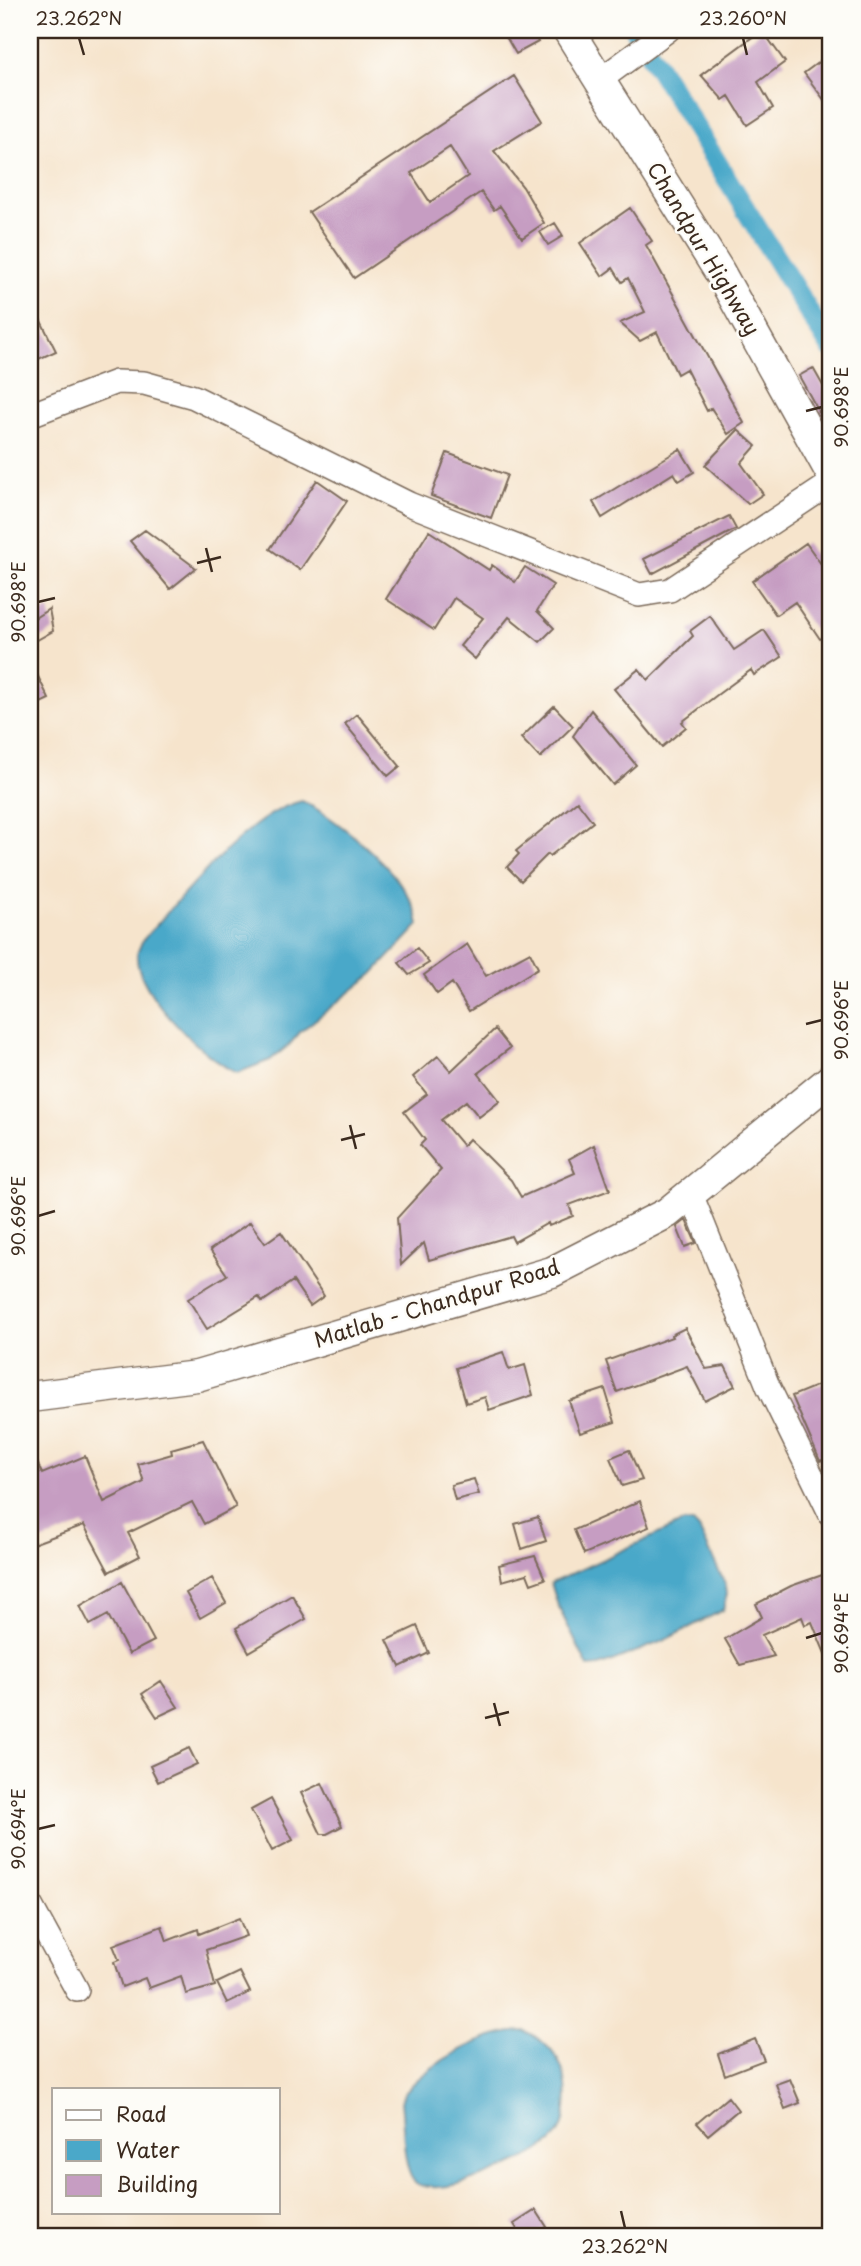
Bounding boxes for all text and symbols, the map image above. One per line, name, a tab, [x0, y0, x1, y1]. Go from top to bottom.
text: 23.262°N	[36, 4, 122, 31]
text: 23.260°N	[699, 4, 787, 31]
street label: Chandpur Highway	[640, 155, 769, 341]
text: 90.698°E	[827, 366, 854, 448]
text: 90.698°E	[4, 561, 31, 643]
text: 90.696°E	[827, 980, 854, 1060]
text: 90.696°E	[4, 1176, 31, 1256]
street label: Matlab - Chandpur Road	[310, 1250, 563, 1355]
text: 90.694°E	[827, 1592, 854, 1674]
text: 90.694°E	[4, 1788, 31, 1870]
legend	[52, 2088, 280, 2214]
text: Road	[116, 2097, 167, 2129]
text: Water	[116, 2133, 180, 2165]
text: Building	[116, 2167, 198, 2199]
text: 23.262°N	[582, 2232, 668, 2259]

